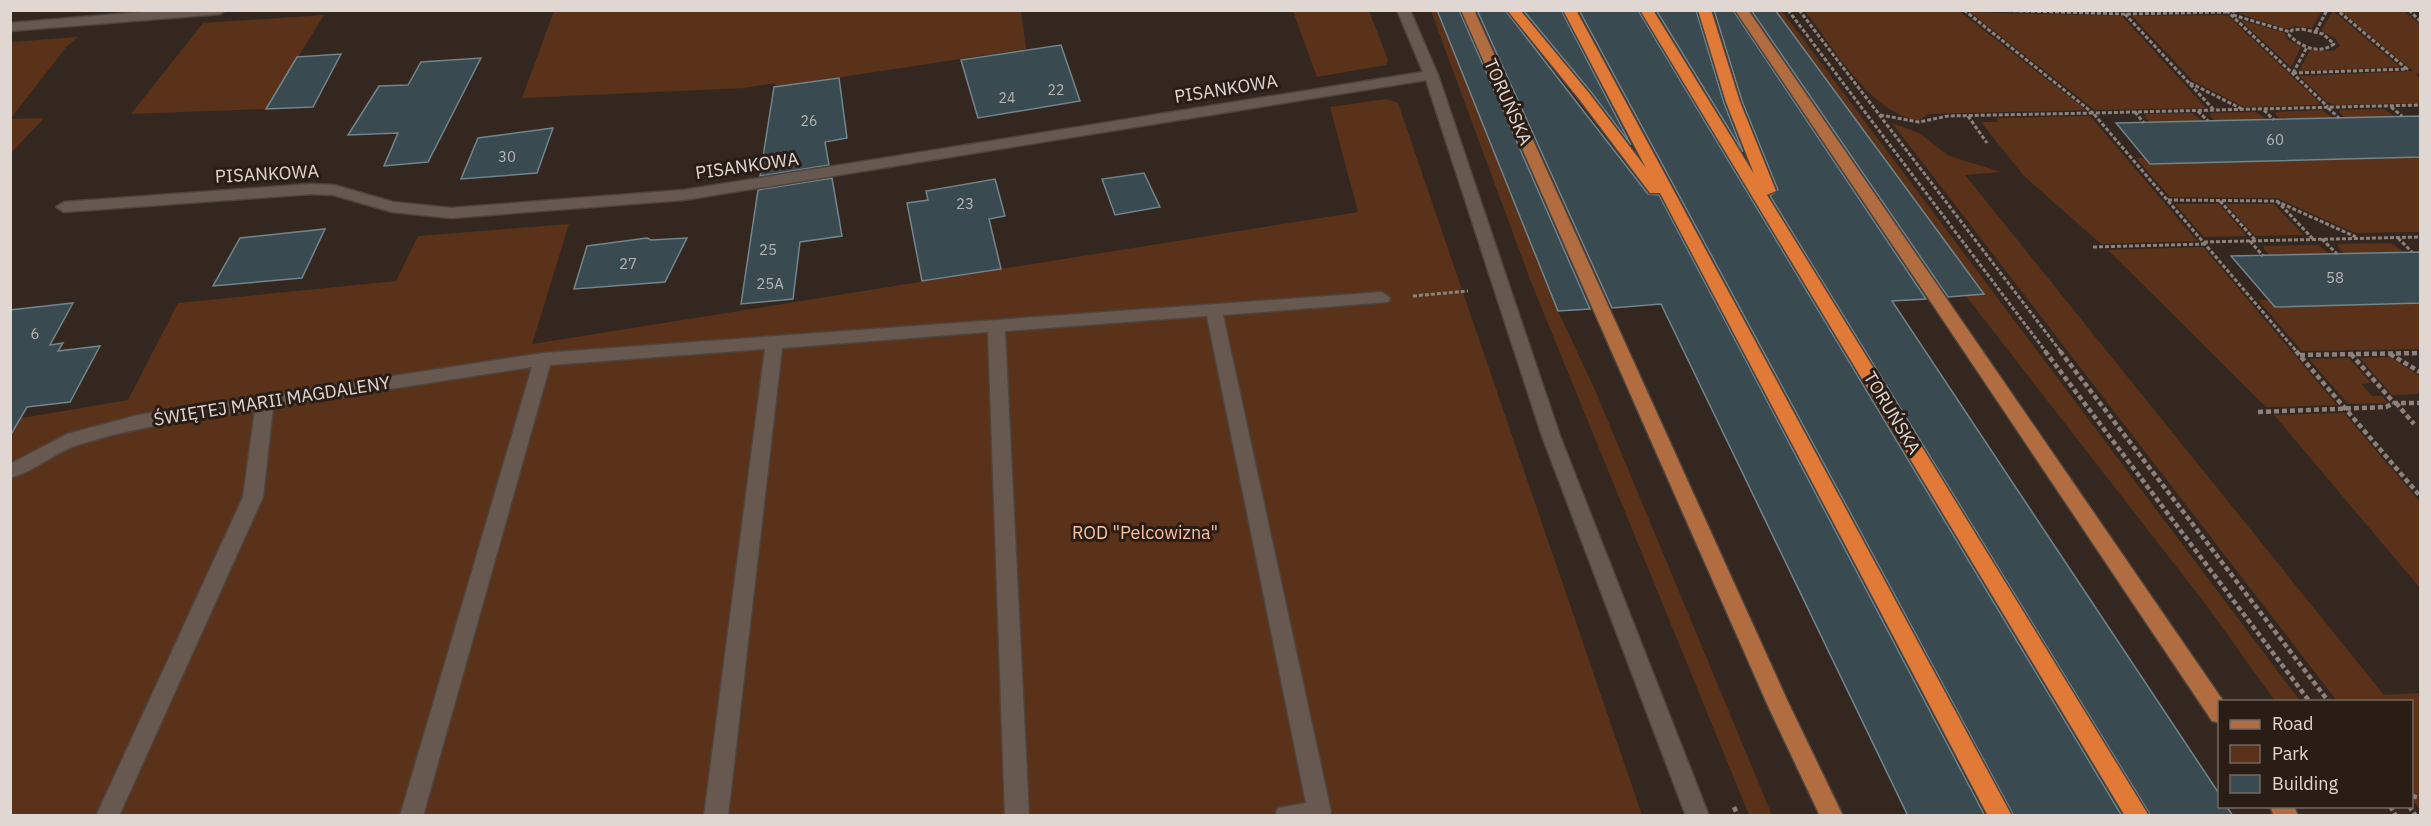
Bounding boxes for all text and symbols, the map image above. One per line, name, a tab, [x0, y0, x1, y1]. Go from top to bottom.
street label: TORUŃSKA	[1479, 55, 1538, 149]
street label: PISANKOWA	[1173, 69, 1280, 108]
house number: 22	[1048, 81, 1064, 99]
house number: 24	[999, 89, 1015, 107]
house number: 26	[801, 112, 817, 130]
house number: 60	[2266, 130, 2284, 149]
house number: 30	[498, 147, 516, 166]
street label: PISANKOWA	[694, 147, 800, 184]
street label: PISANKOWA	[214, 159, 320, 188]
house number: 23	[956, 194, 974, 213]
house number: 25	[759, 240, 777, 259]
house number: 27	[619, 254, 637, 273]
house number: 58	[2326, 268, 2344, 287]
house number: 25A	[756, 274, 784, 293]
house number: 6	[30, 324, 40, 343]
street label: TORUŃSKA	[1859, 367, 1926, 459]
street label: ŚWIĘTEJ MARII MAGDALENY	[152, 370, 392, 431]
park label: ROD "Pelcowizna"	[1072, 521, 1218, 544]
legend	[2218, 700, 2413, 808]
text: Road	[2272, 712, 2313, 735]
text: Park	[2272, 742, 2309, 765]
text: Building	[2272, 772, 2339, 795]

